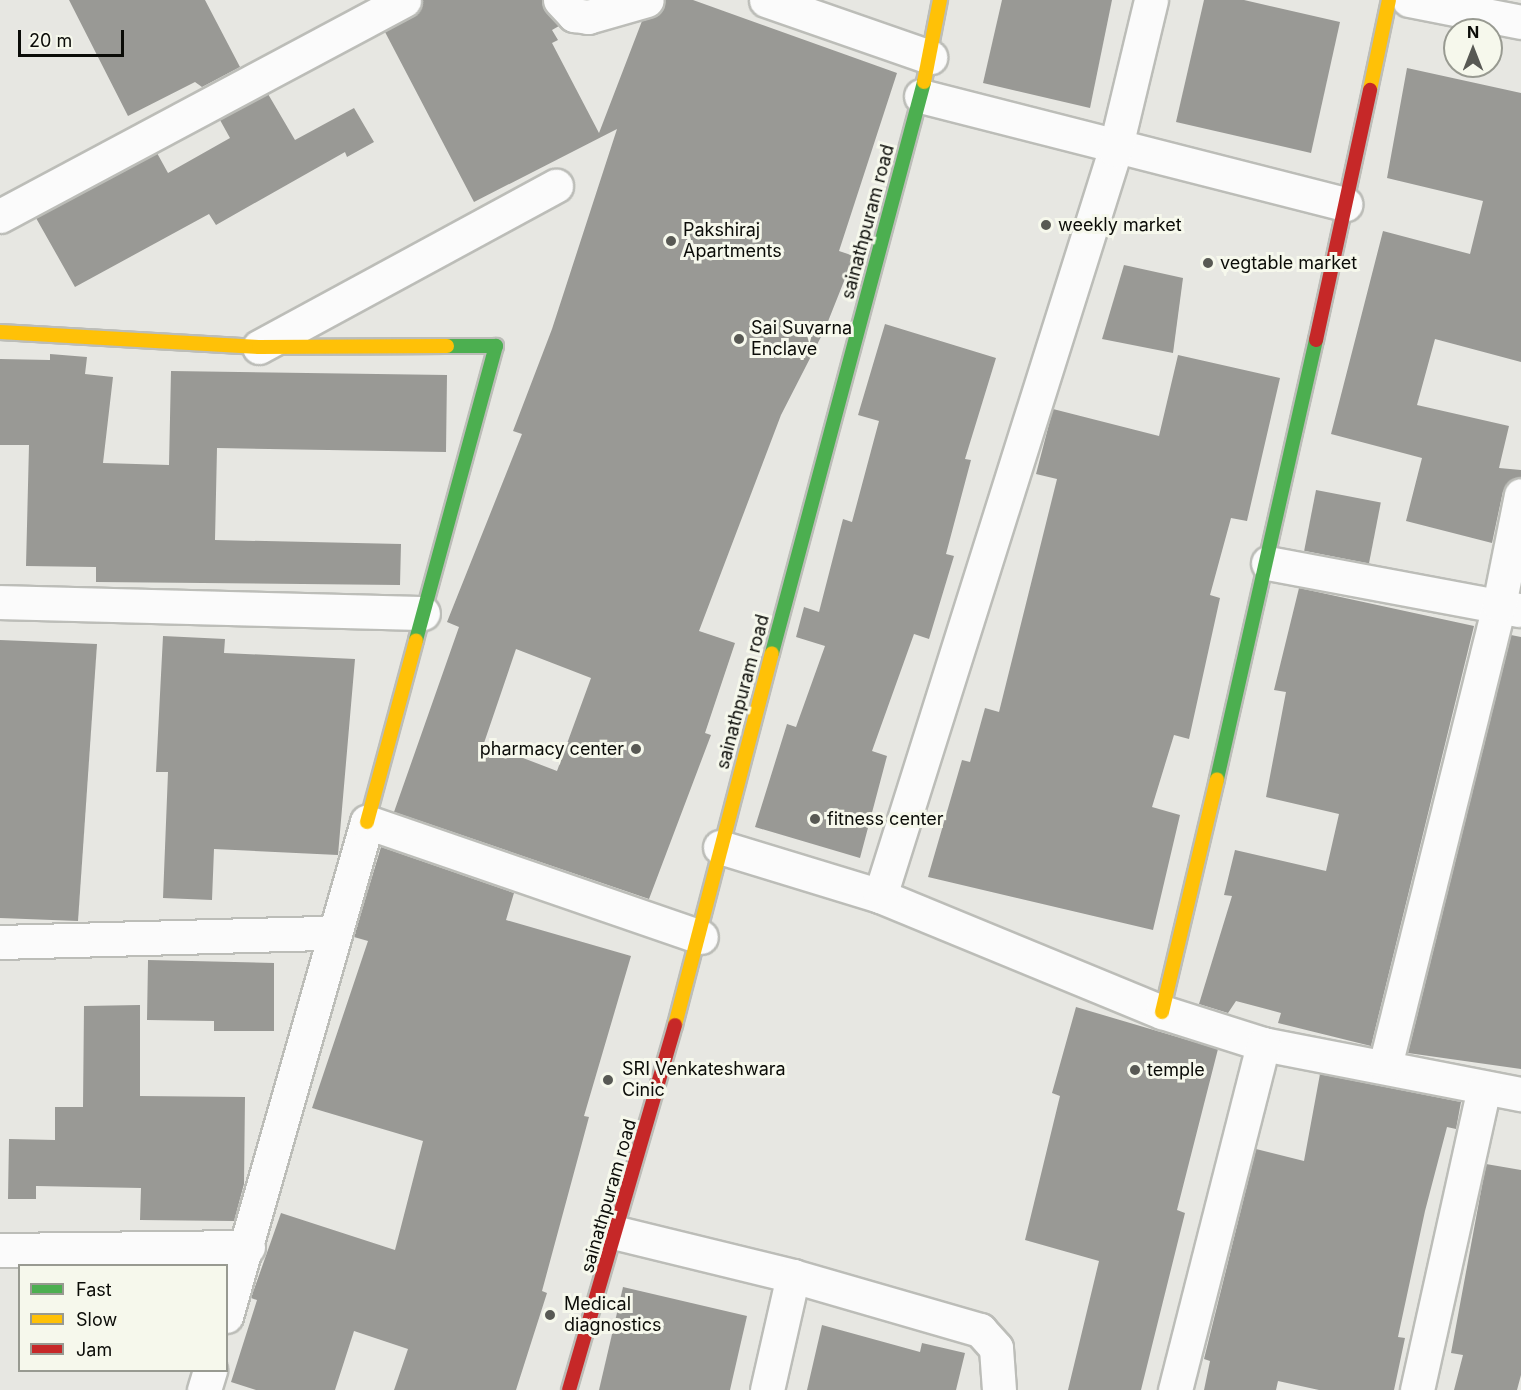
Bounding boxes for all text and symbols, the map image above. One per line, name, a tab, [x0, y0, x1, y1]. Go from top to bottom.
scale bar	[21, 18, 128, 56]
north arrow	[1443, 18, 1503, 78]
text: N	[1467, 22, 1479, 42]
text: 20 m	[29, 30, 72, 51]
street label: sainathpuram road	[837, 142, 899, 302]
place label: weekly market	[1058, 214, 1182, 236]
marker: weekly market	[1039, 218, 1053, 232]
place label: Pakshiraj Apartments	[683, 220, 782, 262]
marker: Pakshiraj Apartments	[664, 234, 678, 248]
place label: vegtable market	[1220, 252, 1357, 274]
marker: vegtable market	[1201, 256, 1215, 270]
place label: Sai Suvarna Enclave	[751, 318, 852, 360]
marker: Sai Suvarna Enclave	[732, 332, 746, 346]
street label: sainathpuram road	[712, 612, 774, 772]
place label: pharmacy center	[480, 738, 624, 760]
marker: pharmacy center	[629, 742, 643, 756]
place label: fitness center	[827, 808, 943, 830]
marker: fitness center	[808, 812, 822, 826]
place label: SRI Venkateshwara Cinic	[622, 1059, 786, 1102]
place label: temple	[1147, 1059, 1205, 1081]
marker: temple	[1128, 1063, 1142, 1077]
marker: SRI Venkateshwara Cinic	[599, 1071, 617, 1089]
street label: sainathpuram road	[577, 1117, 641, 1275]
legend	[18, 1264, 228, 1372]
text: Fast	[76, 1279, 112, 1300]
place label: Medical diagnostics	[564, 1294, 661, 1336]
marker: Medical diagnostics	[541, 1306, 559, 1324]
text: Slow	[76, 1309, 117, 1330]
text: Jam	[76, 1339, 112, 1360]

